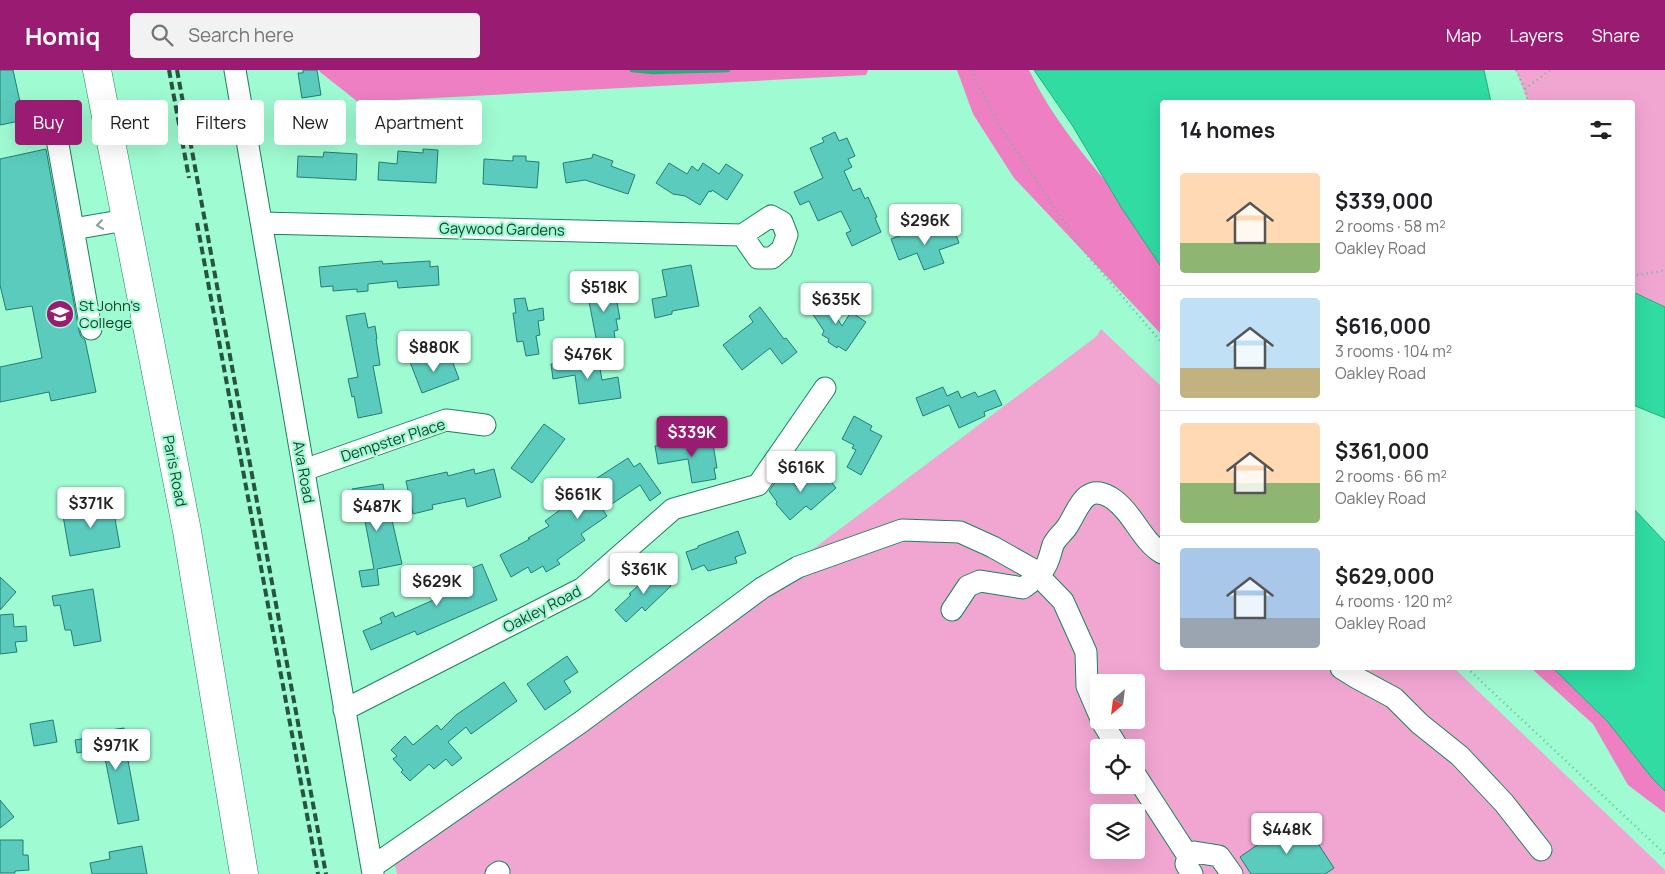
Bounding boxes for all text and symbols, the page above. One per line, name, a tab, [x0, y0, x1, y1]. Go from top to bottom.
search box	[130, 13, 480, 58]
text: Homiq	[25, 19, 100, 52]
icon: search	[148, 21, 176, 49]
text: Search here	[188, 22, 294, 48]
text: Map	[1446, 23, 1481, 47]
text: Layers	[1509, 23, 1563, 47]
text: Share	[1591, 23, 1640, 47]
chip: Buy	[15, 100, 82, 145]
chip: Rent	[92, 100, 168, 145]
chip: Filters	[178, 100, 264, 145]
chip: New	[274, 100, 346, 145]
chip: Apartment	[356, 100, 482, 145]
text: 14 homes	[1180, 116, 1275, 144]
icon: filters	[1587, 116, 1615, 144]
text: $339,000	[1335, 187, 1433, 215]
icon: home	[1220, 193, 1280, 253]
pin: $296K	[890, 204, 960, 246]
text: $296K	[900, 209, 950, 231]
text: 2 rooms · 58 m²	[1335, 215, 1446, 237]
street label: Gaywood Gardens	[439, 217, 565, 241]
one-way arrow	[95, 219, 104, 229]
text: Oakley Road	[1335, 237, 1426, 259]
pin: $518K	[569, 270, 639, 313]
text: $518K	[581, 276, 627, 298]
pin: $635K	[801, 282, 871, 325]
text: $635K	[811, 288, 861, 310]
place label: St John's College	[79, 295, 140, 333]
school or university icon: St John's College	[45, 299, 75, 329]
text: $616,000	[1335, 312, 1431, 340]
icon: home	[1220, 318, 1280, 378]
pin: $880K	[399, 330, 469, 373]
text: $880K	[409, 336, 459, 358]
pin: $476K	[553, 338, 623, 380]
text: 3 rooms · 104 m²	[1335, 340, 1452, 362]
text: $476K	[564, 343, 612, 365]
text: Oakley Road	[1335, 362, 1426, 384]
street label: Dempster Place	[338, 413, 448, 467]
pin: $339K	[657, 416, 727, 458]
text: $339K	[668, 421, 716, 443]
street label: Paris Road	[158, 433, 192, 509]
text: $361,000	[1335, 437, 1429, 465]
street label: Ava Road	[288, 439, 320, 505]
icon: home	[1220, 443, 1280, 503]
pin: $616K	[766, 450, 836, 493]
text: $616K	[777, 456, 825, 478]
text: 2 rooms · 66 m²	[1335, 465, 1447, 487]
pin: $661K	[543, 478, 613, 520]
text: $661K	[554, 483, 602, 505]
pin: $371K	[56, 486, 126, 529]
text: Oakley Road	[1335, 487, 1426, 509]
pin: $487K	[342, 490, 412, 532]
text: $371K	[68, 492, 114, 514]
text: $487K	[353, 495, 401, 517]
pin: $361K	[609, 552, 679, 595]
text: $361K	[621, 558, 667, 580]
text: $629,000	[1335, 562, 1435, 590]
pin: $629K	[402, 564, 472, 607]
icon: home	[1220, 568, 1280, 628]
text: $629K	[412, 570, 462, 592]
street label: Oakley Road	[499, 580, 585, 638]
text: 4 rooms · 120 m²	[1335, 590, 1452, 612]
text: Oakley Road	[1335, 612, 1426, 634]
north arrow	[1090, 674, 1145, 729]
map controls	[1090, 674, 1145, 859]
pin: $971K	[81, 728, 151, 771]
text: $971K	[93, 734, 139, 756]
button: locate	[1090, 739, 1145, 794]
button: layers	[1090, 804, 1145, 859]
pin: $448K	[1252, 812, 1322, 855]
text: $448K	[1262, 818, 1312, 840]

